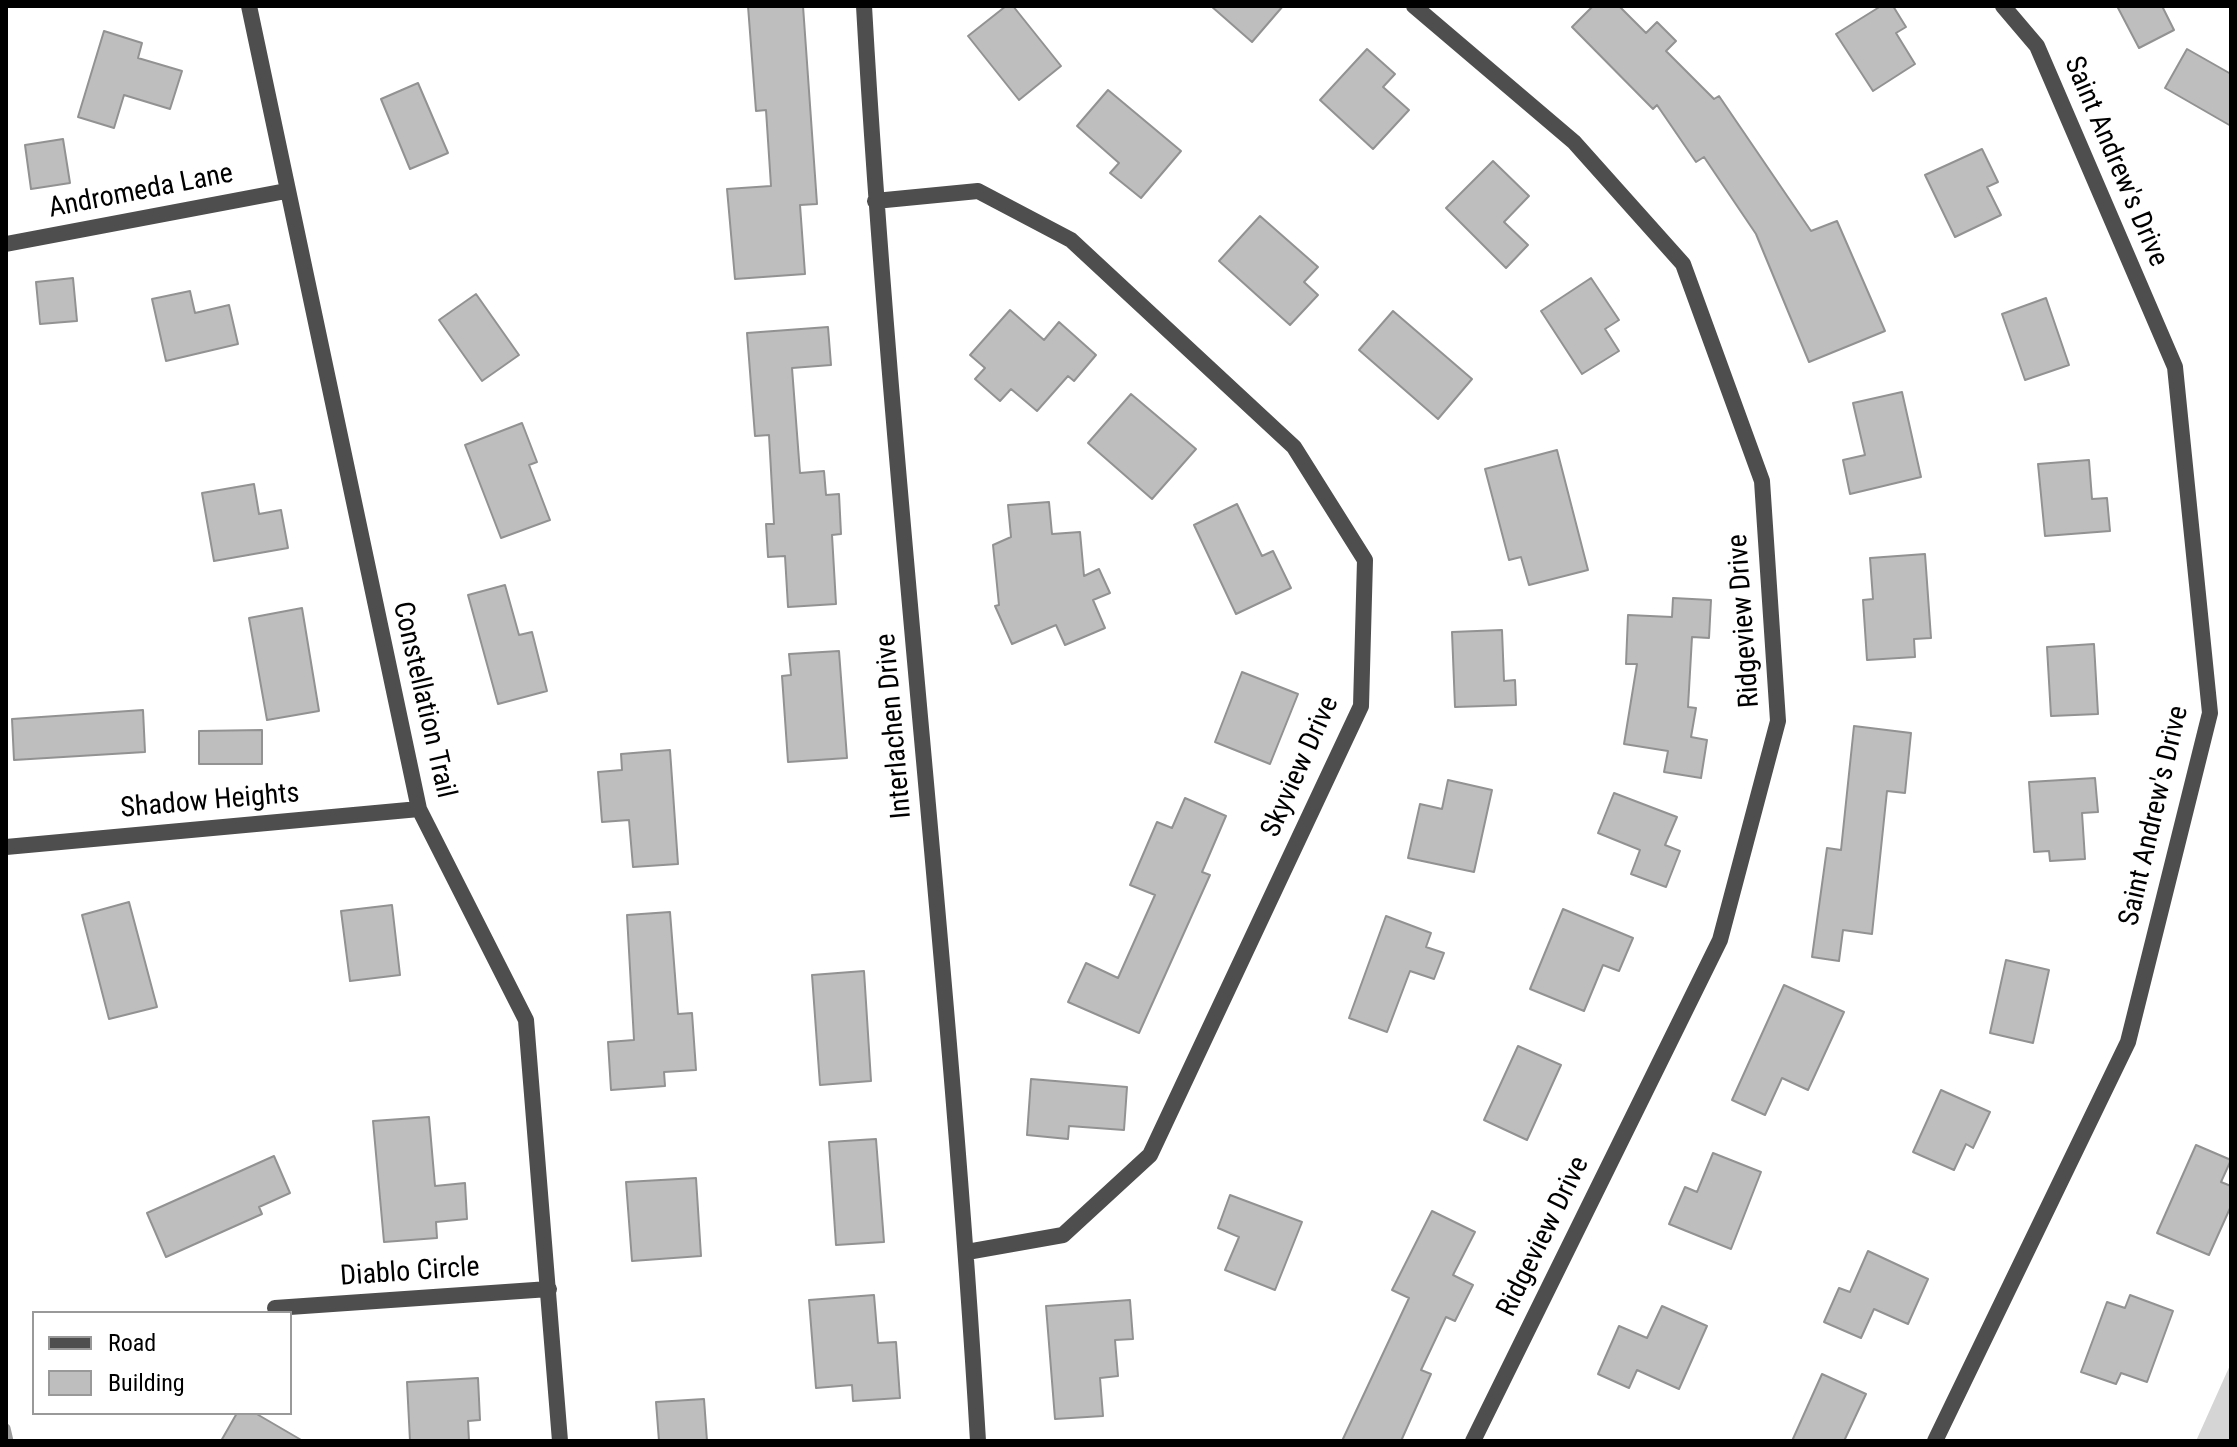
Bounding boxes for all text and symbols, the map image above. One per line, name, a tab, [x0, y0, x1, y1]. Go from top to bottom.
street label: Saint Andrew's Drive	[2056, 52, 2174, 272]
street label: Andromeda Lane	[46, 158, 236, 226]
street label: Ridgeview Drive	[1722, 533, 1768, 709]
street label: Constellation Trail	[384, 599, 462, 801]
street label: Interlachen Drive	[870, 632, 920, 820]
street label: Skyview Drive	[1255, 691, 1347, 843]
street label: Saint Andrew's Drive	[2113, 703, 2197, 929]
street label: Shadow Heights	[119, 777, 301, 827]
street label: Ridgeview Drive	[1491, 1151, 1597, 1323]
street label: Diablo Circle	[339, 1251, 481, 1295]
legend	[32, 1311, 292, 1415]
text: Road	[108, 1329, 156, 1357]
text: Building	[108, 1369, 185, 1397]

